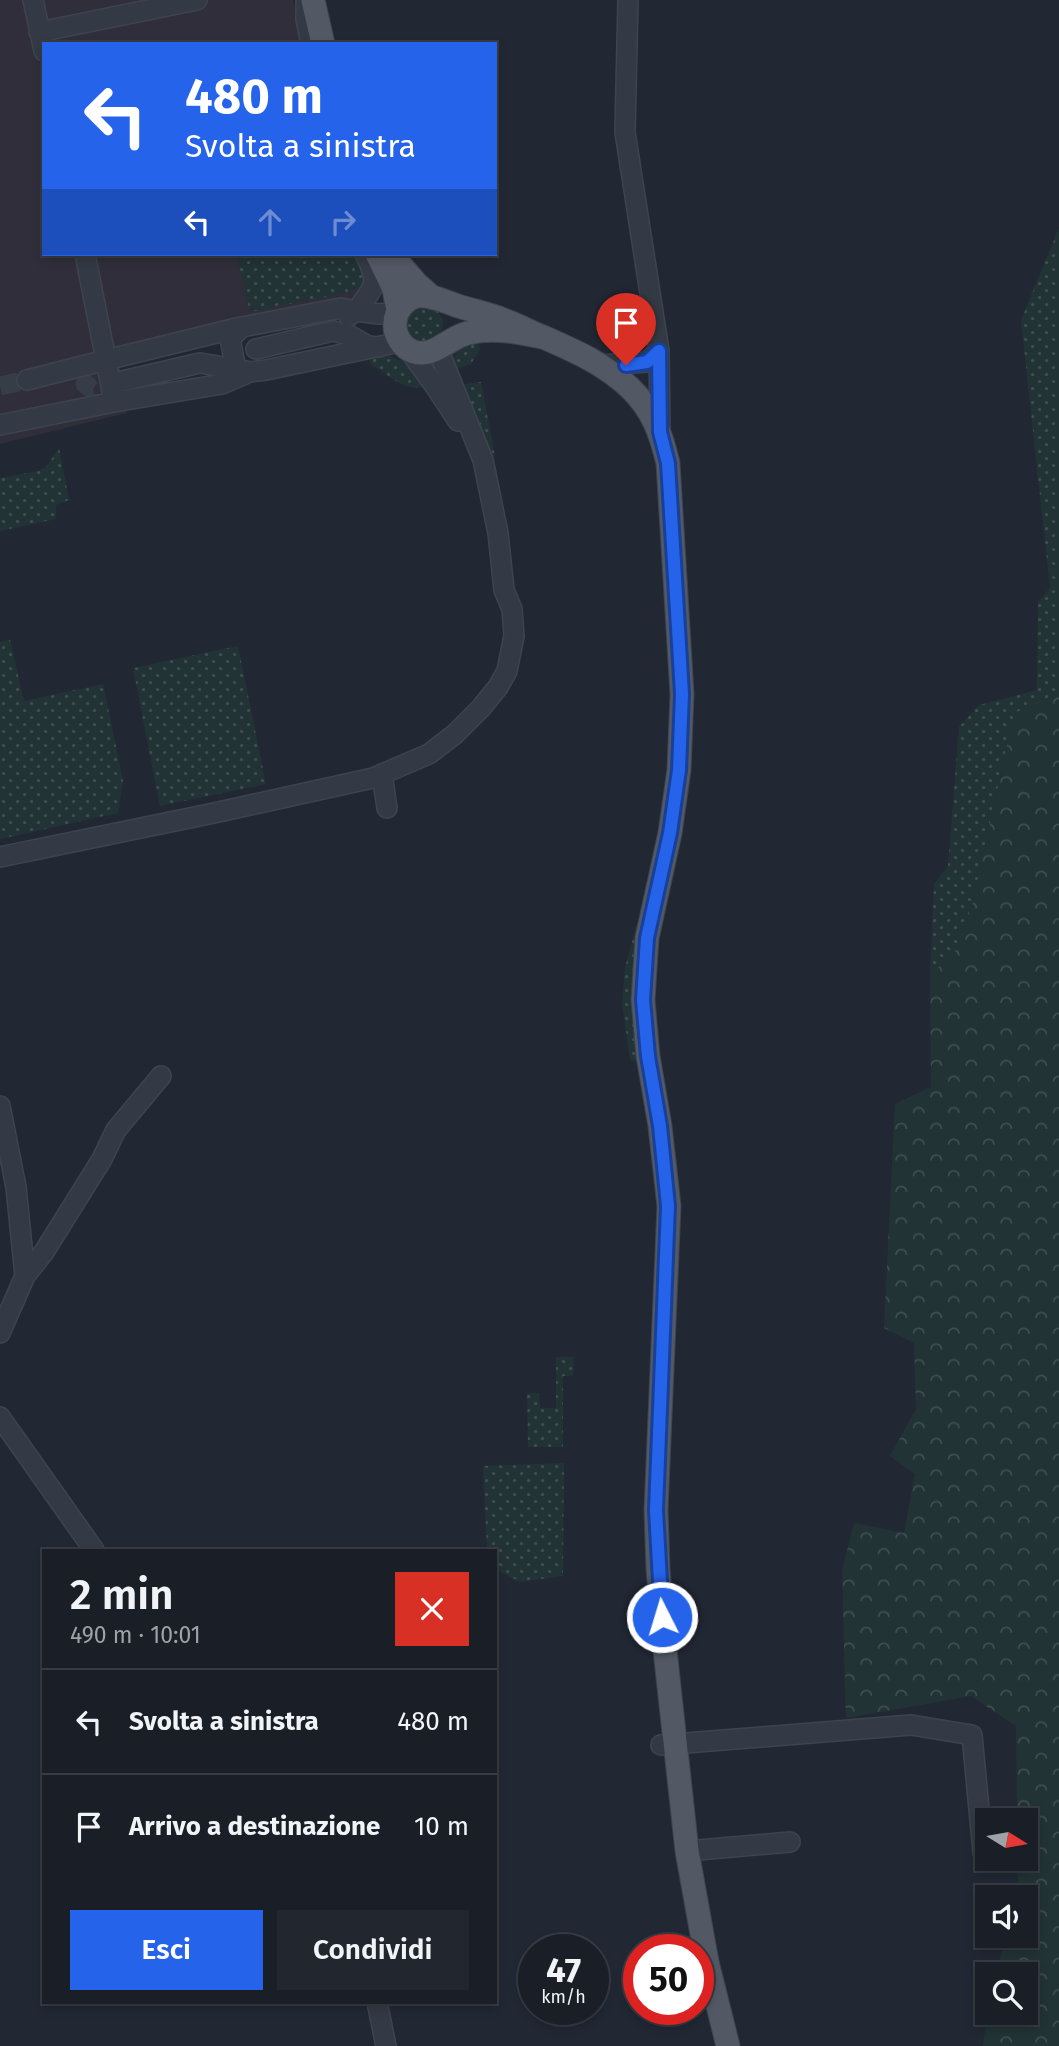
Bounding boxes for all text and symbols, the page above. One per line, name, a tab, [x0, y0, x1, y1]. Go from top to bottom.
text: 480 m	[185, 67, 323, 126]
icon: left	[70, 70, 161, 161]
text: Svolta a sinistra	[185, 127, 416, 165]
icon: left	[178, 203, 216, 241]
icon: ahead	[251, 203, 289, 241]
icon: right	[324, 203, 362, 241]
pin	[596, 293, 656, 365]
icon: arrive	[607, 304, 645, 342]
text: 2 min	[70, 1570, 174, 1620]
button: close	[395, 1572, 469, 1646]
position arrow	[625, 1580, 699, 1654]
text: 490 m · 10:01	[70, 1621, 201, 1649]
icon: left	[70, 1703, 108, 1741]
text: Svolta a sinistra	[129, 1706, 319, 1737]
text: 480 m	[397, 1706, 469, 1737]
icon: arrive	[70, 1808, 108, 1846]
north arrow	[975, 1808, 1038, 1871]
map controls	[975, 1808, 1038, 2025]
text: Arrivo a destinazione	[129, 1811, 380, 1842]
text: 10 m	[414, 1811, 469, 1842]
button: sound	[975, 1885, 1038, 1948]
button: Esci	[70, 1910, 263, 1990]
button: Condividi	[277, 1910, 469, 1990]
speed limit sign: 50	[623, 1934, 714, 2025]
text: 47	[546, 1949, 581, 1991]
button: search	[975, 1962, 1038, 2025]
text: km/h	[541, 1986, 586, 2008]

